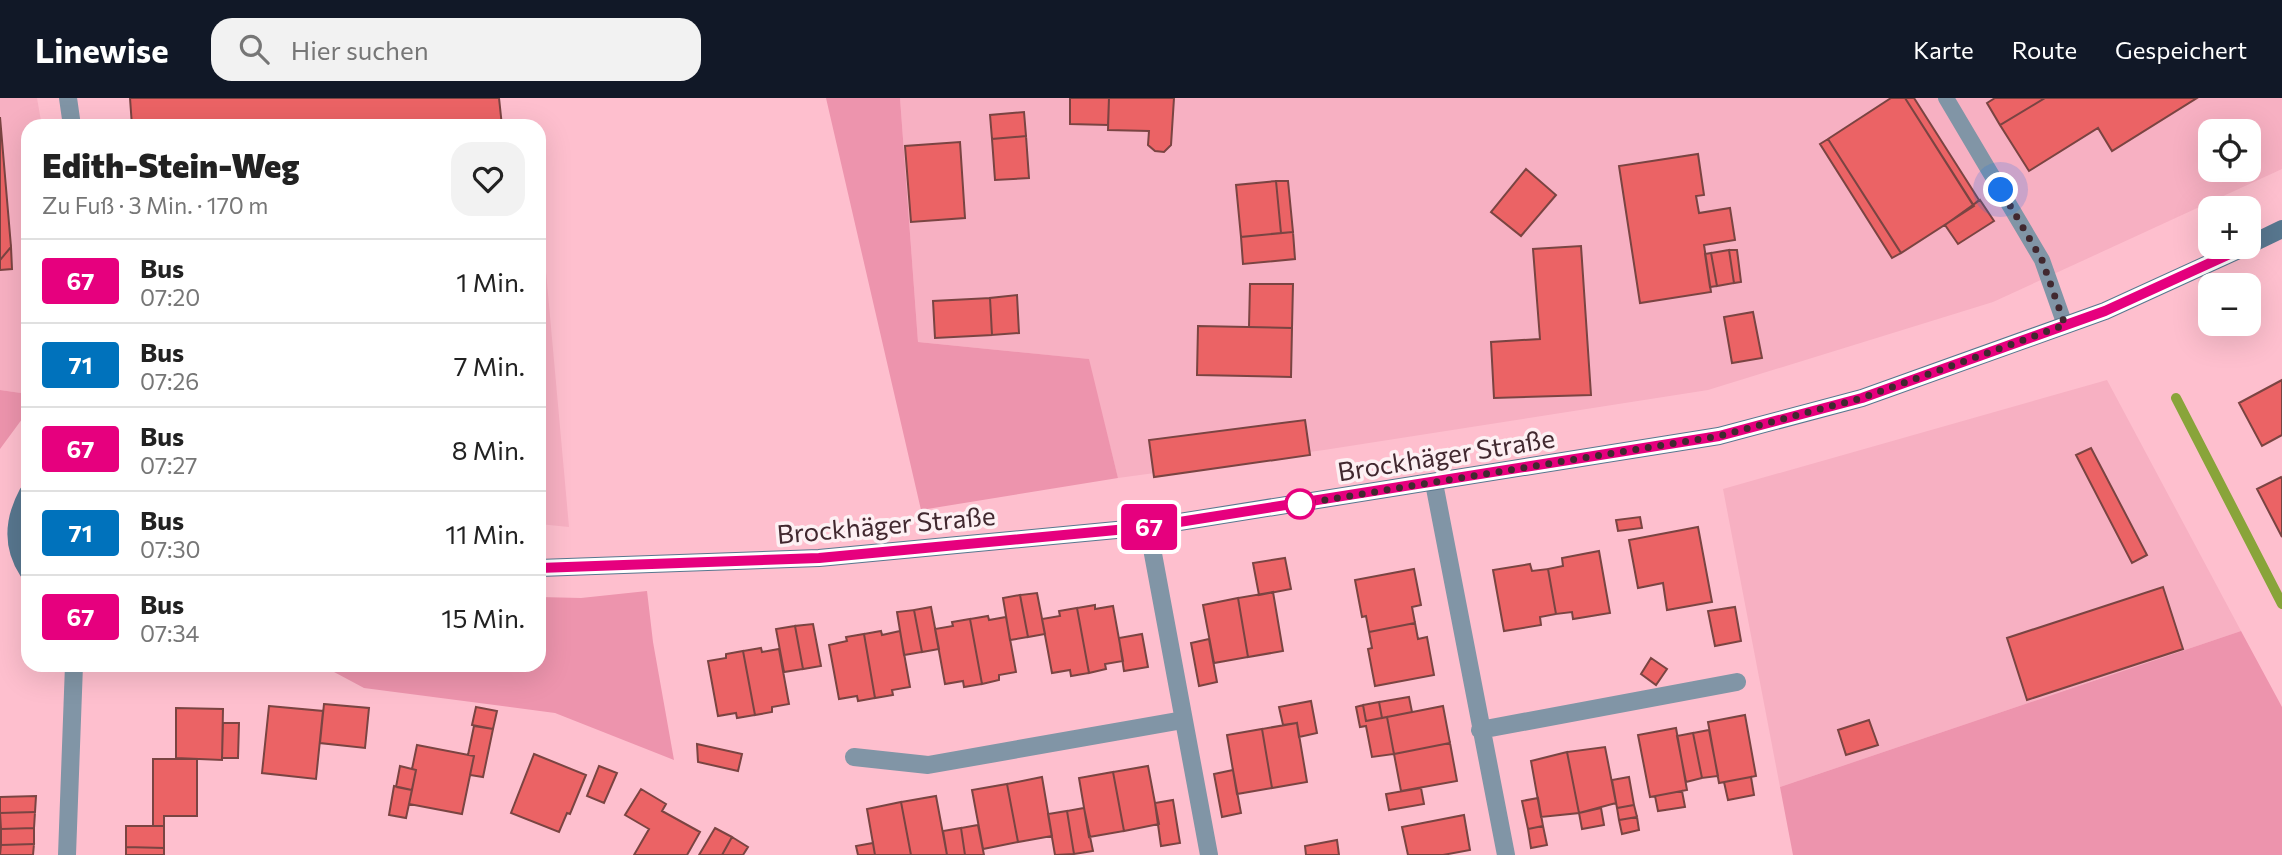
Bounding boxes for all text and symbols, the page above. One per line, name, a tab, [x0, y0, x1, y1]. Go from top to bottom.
search box	[211, 18, 701, 81]
text: Linewise	[35, 29, 169, 70]
icon: search	[235, 30, 273, 68]
text: Hier suchen	[291, 34, 429, 65]
text: Karte	[1913, 35, 1974, 64]
text: Route	[2012, 35, 2077, 64]
text: Gespeichert	[2115, 35, 2247, 64]
map controls	[2198, 119, 2261, 336]
button: locate	[2198, 119, 2261, 182]
button: heart	[451, 142, 525, 216]
text: Edith-Stein-Weg	[42, 144, 300, 185]
your location	[1983, 172, 2018, 207]
text: Zu Fuß · 3 Min. · 170 m	[42, 191, 268, 219]
button: +	[2198, 196, 2261, 259]
text: Bus	[140, 252, 184, 283]
text: 67	[67, 266, 94, 295]
text: 1 Min.	[456, 266, 525, 297]
button: −	[2198, 273, 2261, 336]
text: 07:20	[140, 283, 200, 311]
text: Bus	[140, 336, 184, 367]
text: 71	[68, 350, 93, 379]
text: 7 Min.	[454, 350, 525, 381]
text: 07:26	[140, 367, 199, 395]
text: Bus	[140, 420, 184, 451]
street label: Brockhäger Straße	[1335, 422, 1557, 486]
text: 67	[67, 434, 94, 463]
text: 8 Min.	[452, 434, 525, 465]
text: 07:27	[140, 451, 197, 479]
unlabelled marker	[1285, 489, 1315, 519]
street label: Brockhäger Straße	[775, 499, 997, 549]
text: Bus	[140, 504, 184, 535]
line badge: 67	[1118, 504, 1180, 550]
text: 67	[1135, 512, 1163, 541]
text: 71	[68, 518, 93, 547]
text: 11 Min.	[445, 518, 525, 549]
text: 07:30	[140, 535, 201, 563]
text: Bus	[140, 588, 184, 619]
text: 67	[67, 602, 94, 631]
text: 15 Min.	[441, 602, 525, 633]
text: 07:34	[140, 619, 199, 647]

